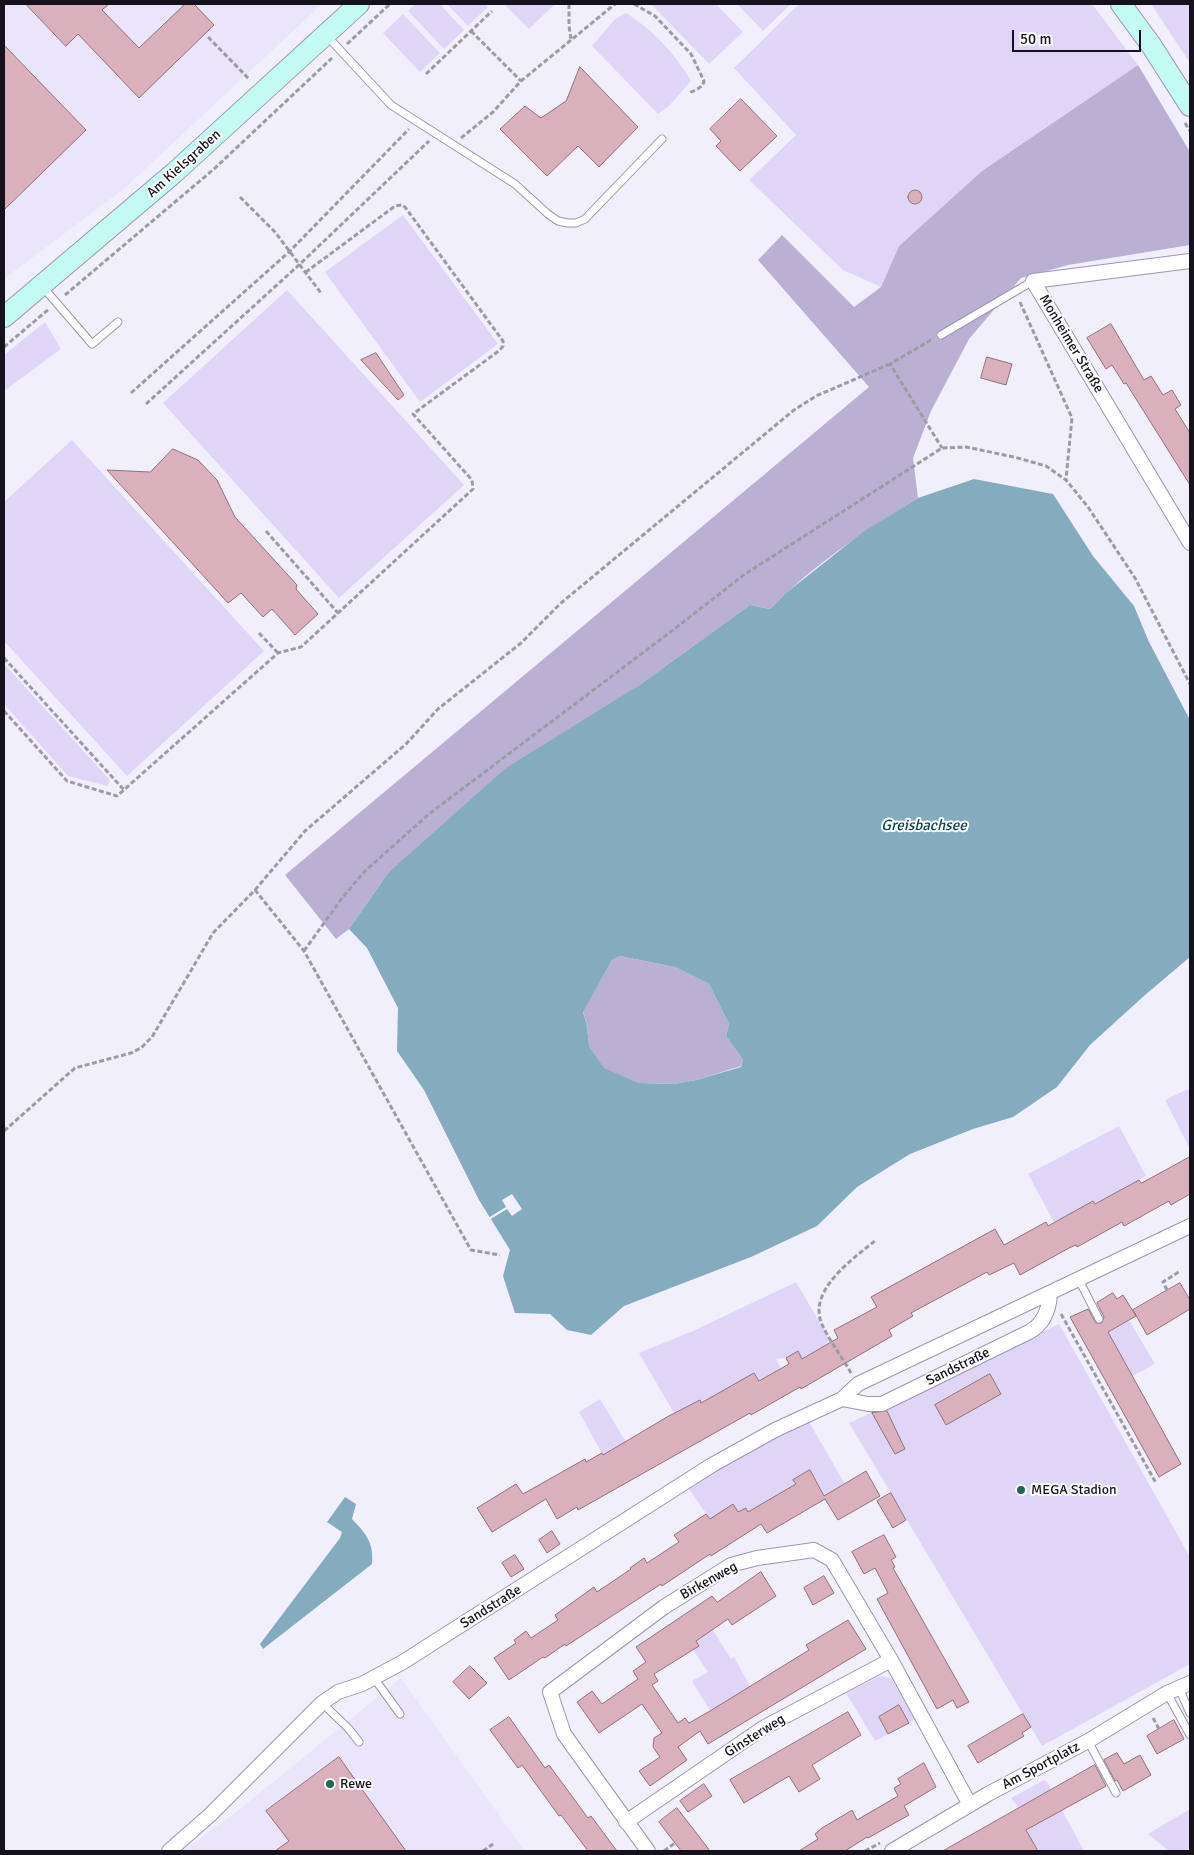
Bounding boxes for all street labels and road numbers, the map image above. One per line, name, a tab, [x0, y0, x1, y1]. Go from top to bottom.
street label: Am Kielsgraben	[144, 126, 224, 202]
street label: Monheimer Straße	[1035, 292, 1107, 396]
street label: Sandstraße	[923, 1344, 993, 1390]
street label: Birkenweg	[677, 1558, 741, 1604]
street label: Sandstraße	[457, 1582, 525, 1632]
street label: Ginsterweg	[722, 1711, 788, 1761]
street label: Am Sportplatz	[999, 1739, 1083, 1793]

